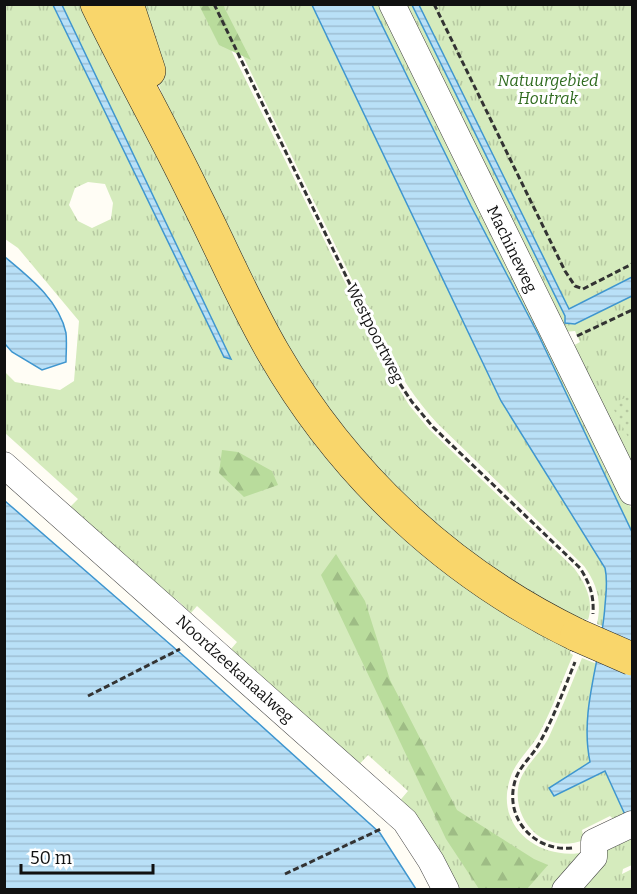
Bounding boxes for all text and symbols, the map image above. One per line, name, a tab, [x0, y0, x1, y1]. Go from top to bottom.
park label: Natuurgebied Houtrak	[498, 71, 598, 108]
street label: Machineweg	[483, 203, 541, 296]
street label: Westpoortweg	[342, 280, 408, 386]
street label: Noordzeekanaalweg	[172, 611, 298, 727]
scale bar	[21, 837, 153, 875]
text: 50 m	[30, 847, 72, 869]

